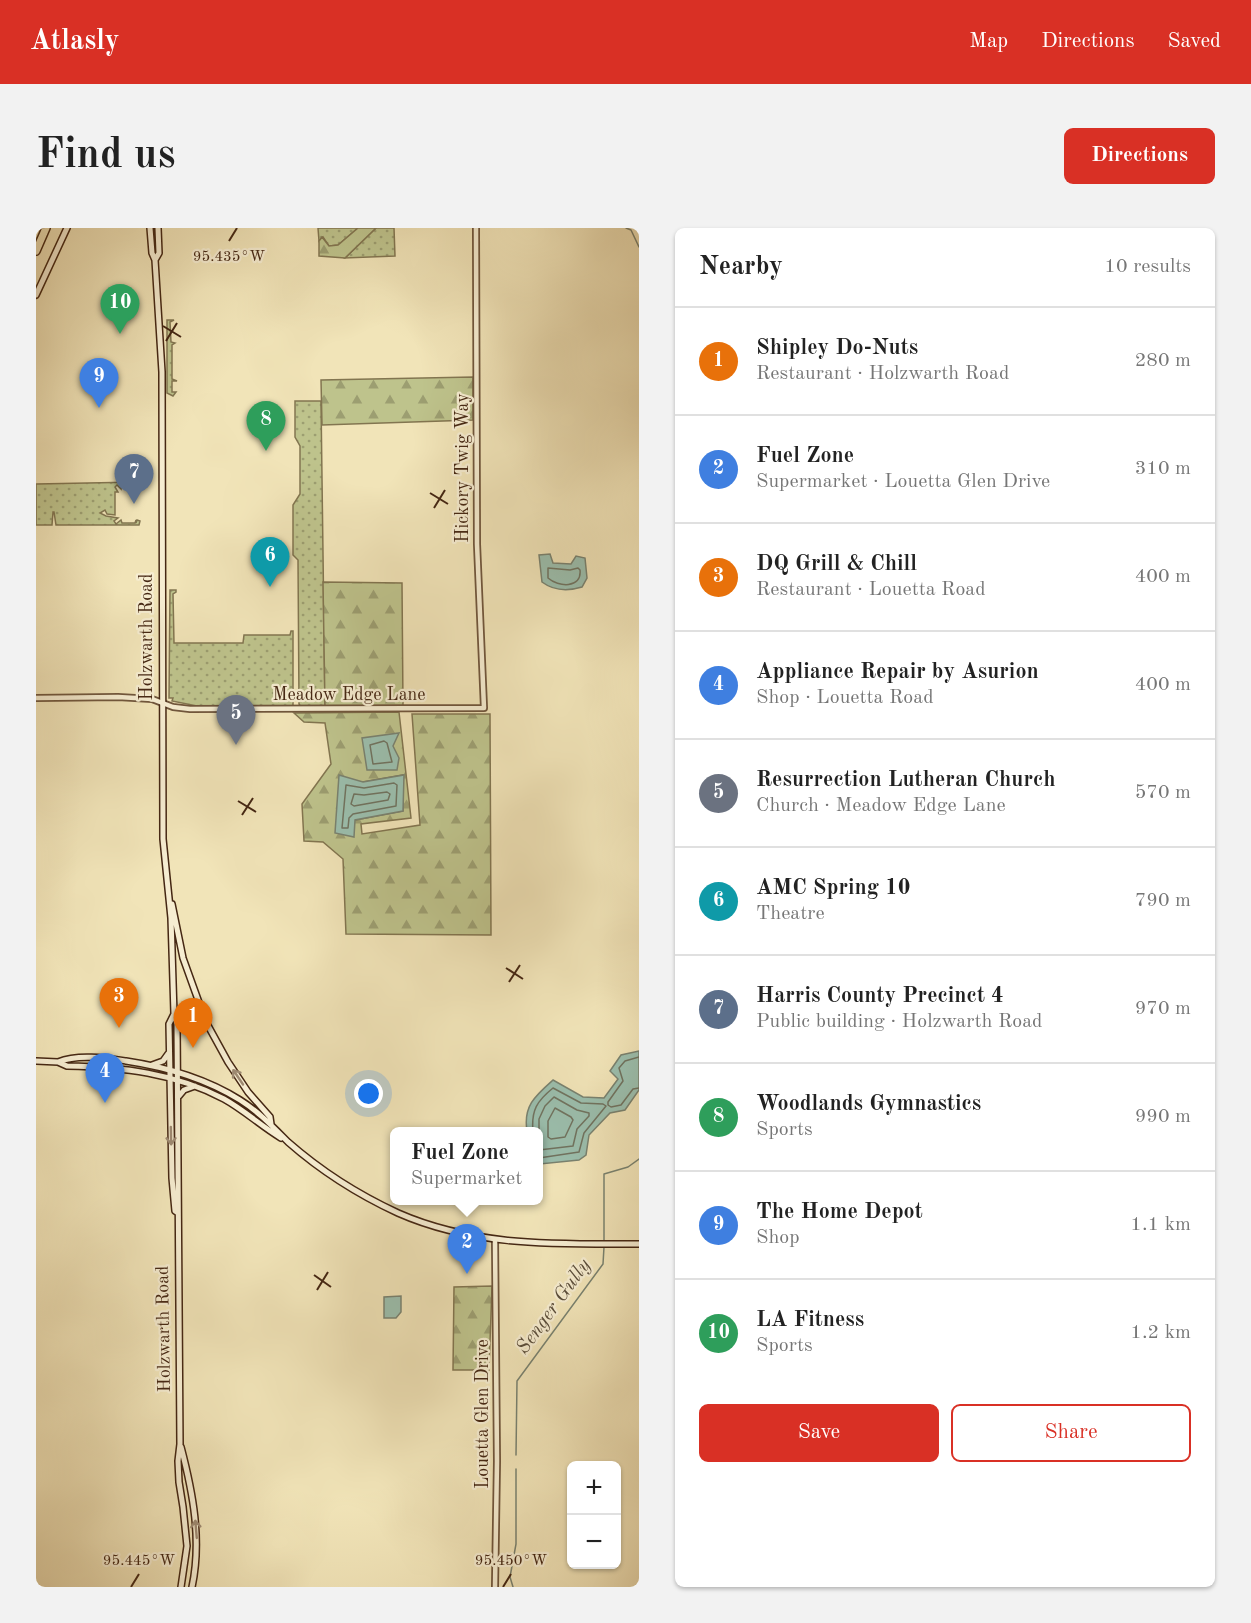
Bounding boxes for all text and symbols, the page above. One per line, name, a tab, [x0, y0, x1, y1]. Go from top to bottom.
text: Atlasly	[30, 28, 120, 56]
text: Map	[969, 31, 1008, 52]
text: Directions	[1041, 31, 1135, 52]
text: Saved	[1168, 31, 1221, 52]
button: Directions	[1064, 128, 1215, 184]
text: Find us	[36, 135, 175, 177]
text: 95.435°W	[193, 250, 265, 265]
text: Nearby	[699, 254, 783, 280]
text: 10 results	[1104, 257, 1191, 277]
pin: 10	[100, 285, 140, 334]
text: Shipley Do-Nuts	[756, 337, 918, 359]
text: 1	[713, 351, 724, 371]
text: 280 m	[1135, 351, 1191, 371]
pin: 9	[80, 358, 118, 408]
text: Restaurant · Holzwarth Road	[756, 364, 1009, 384]
street label: Hickory Twig Way	[454, 393, 472, 543]
pin: 8	[246, 402, 286, 451]
text: Fuel Zone	[756, 445, 854, 467]
pin: 7	[114, 454, 154, 504]
text: 2	[713, 459, 724, 479]
text: 310 m	[1135, 459, 1191, 479]
text: Supermarket · Louetta Glen Drive	[756, 472, 1050, 492]
pin: 6	[250, 538, 290, 587]
text: DQ Grill & Chill	[756, 553, 917, 575]
text: 3	[713, 567, 724, 587]
text: 400 m	[1135, 567, 1191, 587]
street label: Holzwarth Road	[138, 574, 156, 700]
text: Restaurant · Louetta Road	[756, 580, 986, 600]
text: Appliance Repair by Asurion	[756, 661, 1039, 683]
text: 4	[713, 675, 724, 695]
text: 400 m	[1135, 675, 1191, 695]
street label: Meadow Edge Lane	[272, 686, 426, 704]
text: Shop · Louetta Road	[756, 688, 934, 708]
pin: 5	[216, 696, 256, 745]
text: Resurrection Lutheran Church	[756, 769, 1056, 791]
text: 5	[713, 783, 724, 803]
text: 570 m	[1135, 783, 1191, 803]
text: Church · Meadow Edge Lane	[756, 796, 1006, 816]
text: AMC Spring 10	[756, 877, 911, 899]
text: 6	[713, 891, 724, 911]
text: 790 m	[1135, 891, 1191, 911]
text: Theatre	[756, 904, 825, 924]
pin: 3	[100, 978, 139, 1028]
text: Harris County Precinct 4	[756, 985, 1004, 1007]
pin: 1	[174, 998, 212, 1048]
text: 7	[713, 999, 724, 1019]
text: 970 m	[1135, 999, 1191, 1019]
text: Public building · Holzwarth Road	[756, 1012, 1042, 1032]
pin: 4	[86, 1054, 124, 1103]
one-way arrow	[232, 1069, 244, 1086]
your location	[354, 1079, 383, 1108]
text: Woodlands Gymnastics	[756, 1093, 981, 1115]
text: 8	[713, 1107, 724, 1127]
text: 990 m	[1135, 1107, 1191, 1127]
text: Sports	[756, 1120, 813, 1140]
one-way arrow	[165, 1125, 177, 1145]
popup	[390, 1127, 543, 1205]
text: Fuel Zone	[411, 1142, 509, 1164]
text: Supermarket	[411, 1169, 522, 1189]
text: The Home Depot	[756, 1201, 923, 1223]
text: 9	[713, 1215, 724, 1235]
text: 1.1 km	[1130, 1215, 1191, 1235]
pin: 2	[448, 1224, 486, 1274]
text: Shop	[756, 1228, 800, 1248]
water label: Senger Gully	[513, 1255, 595, 1358]
street label: Holzwarth Road	[154, 1265, 174, 1393]
text: LA Fitness	[756, 1309, 864, 1331]
text: 10	[707, 1323, 730, 1343]
text: 1.2 km	[1130, 1323, 1191, 1343]
text: Sports	[756, 1336, 813, 1356]
street label: Louetta Glen Drive	[474, 1339, 492, 1489]
button: Save	[699, 1404, 939, 1462]
button: Share	[951, 1404, 1191, 1462]
map controls	[567, 1461, 621, 1569]
button: +	[567, 1461, 621, 1515]
button: −	[567, 1515, 621, 1569]
one-way arrow	[190, 1519, 201, 1539]
text: 95.445°W	[103, 1554, 175, 1569]
text: 95.450°W	[475, 1554, 547, 1569]

